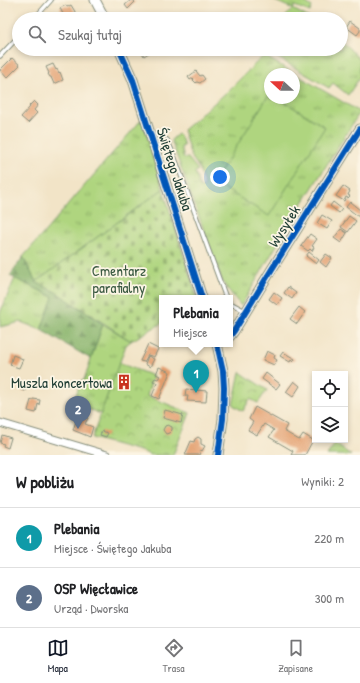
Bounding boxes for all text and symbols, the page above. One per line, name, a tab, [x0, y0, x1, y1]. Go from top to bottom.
search box	[12, 12, 348, 56]
icon: search	[26, 23, 48, 45]
text: Szukaj tutaj	[58, 24, 122, 45]
north arrow	[264, 68, 300, 104]
street label: Świętego Jakuba	[152, 125, 198, 213]
your location	[210, 167, 230, 187]
street label: Wysyłek	[263, 201, 305, 251]
park label: Cmentarz parafialny	[92, 260, 147, 298]
popup	[159, 295, 233, 347]
text: Plebania	[173, 302, 219, 323]
text: Miejsce	[173, 323, 207, 341]
pin: 1	[183, 360, 209, 393]
map controls	[312, 371, 348, 443]
button: locate	[312, 371, 348, 407]
place label: Muszla koncertowa	[11, 372, 112, 393]
building icon: Muszla koncertowa	[115, 373, 133, 391]
pin: 2	[65, 396, 91, 429]
button: layers	[312, 407, 348, 443]
text: W pobliżu	[16, 470, 74, 493]
text: Wyniki: 2	[301, 472, 344, 490]
text: Plebania	[54, 518, 99, 539]
text: 1	[27, 529, 31, 547]
text: 220 m	[314, 529, 344, 547]
text: Miejsce · Świętego Jakuba	[54, 539, 171, 557]
text: OSP Więcławice	[54, 578, 138, 599]
text: 2	[26, 589, 32, 607]
text: 300 m	[315, 589, 344, 607]
text: Urząd · Dworska	[54, 599, 128, 617]
tab: Mapa	[47, 637, 69, 675]
tab: Trasa	[162, 637, 185, 675]
tab: Zapisane	[278, 637, 313, 675]

